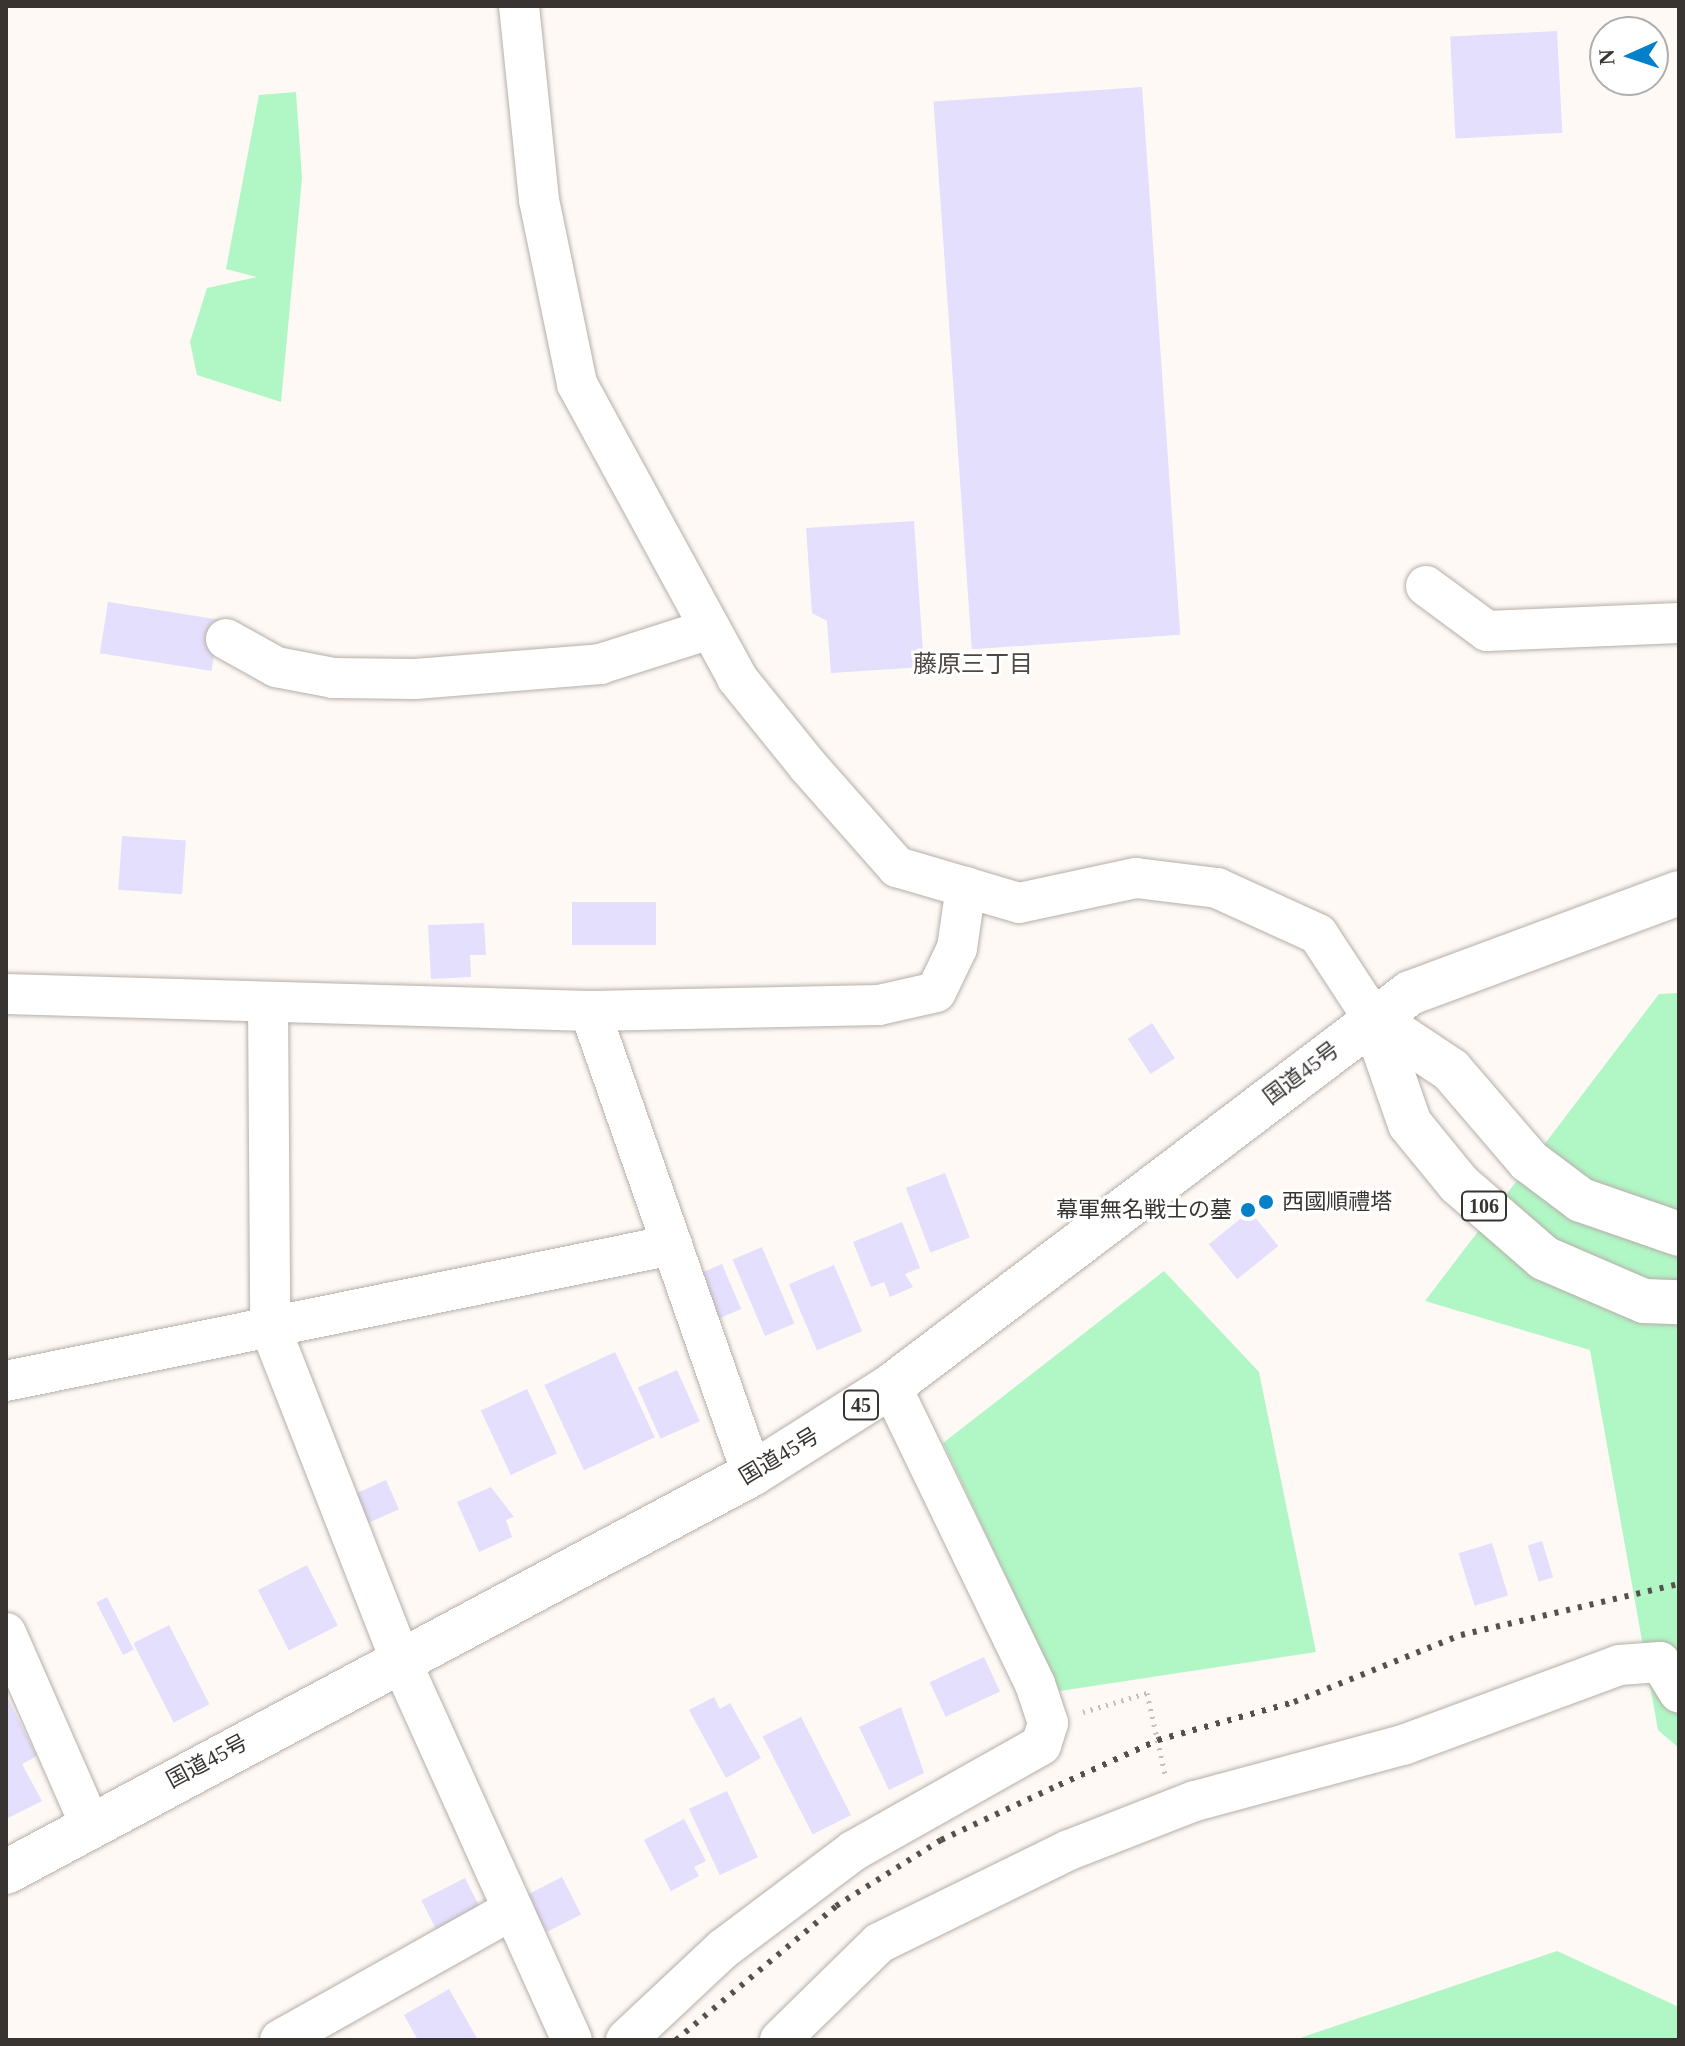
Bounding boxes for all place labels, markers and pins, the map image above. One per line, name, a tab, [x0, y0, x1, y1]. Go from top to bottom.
place label: 西國順禮塔	[1282, 1189, 1392, 1215]
marker: 西國順禮塔	[1257, 1193, 1275, 1211]
place label: 幕軍無名戦士の墓	[1056, 1197, 1232, 1223]
marker: 幕軍無名戦士の墓	[1239, 1201, 1257, 1219]

